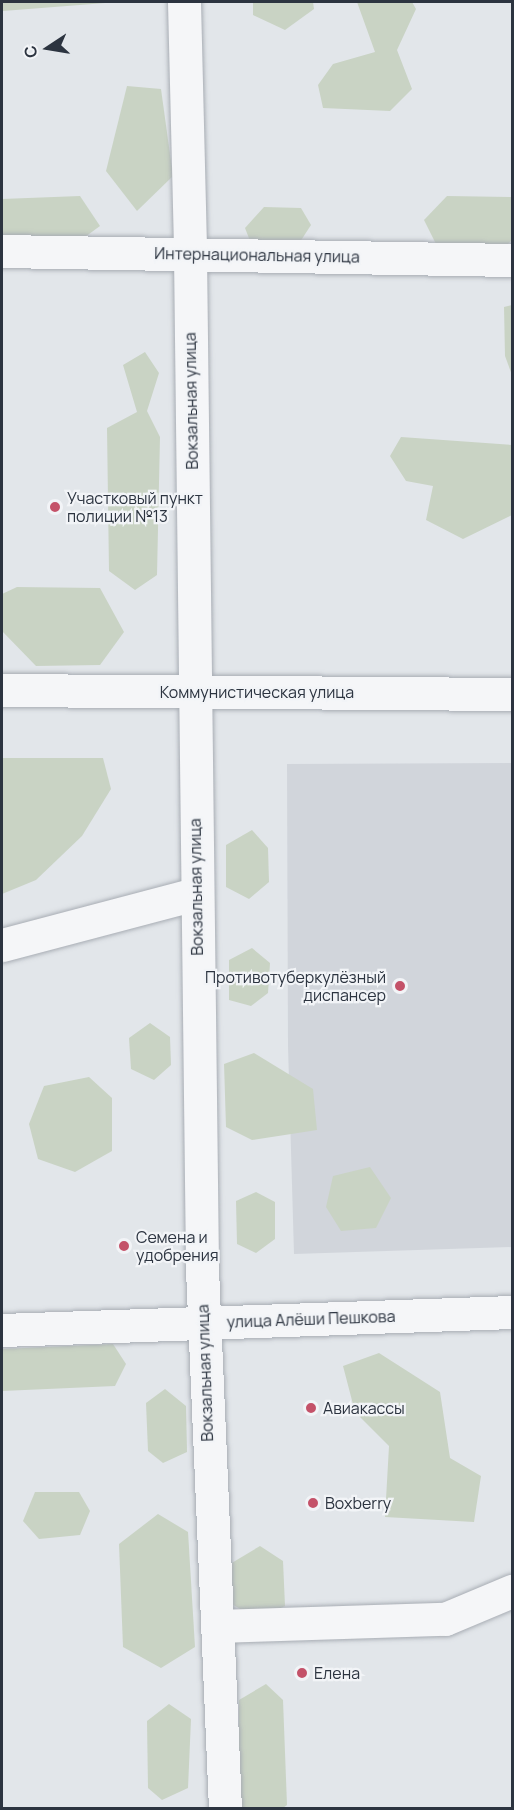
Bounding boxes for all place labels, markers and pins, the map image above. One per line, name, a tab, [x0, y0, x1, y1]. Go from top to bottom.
place label: Участковый пункт полиции №13	[67, 488, 203, 526]
marker: Участковый пункт полиции №13	[48, 500, 62, 514]
place label: Противотуберкулёзный диспансер	[205, 967, 386, 1005]
marker: Противотуберкулёзный диспансер	[391, 977, 409, 995]
place label: Семена и удобрения	[136, 1227, 219, 1265]
marker: Семена и удобрения	[117, 1239, 131, 1253]
place label: Авиакассы	[323, 1398, 405, 1418]
marker: Авиакассы	[304, 1401, 318, 1415]
place label: Boxberry	[325, 1493, 391, 1513]
marker: Boxberry	[306, 1496, 320, 1510]
place label: Елена	[314, 1663, 360, 1683]
marker: Елена	[295, 1666, 309, 1680]

